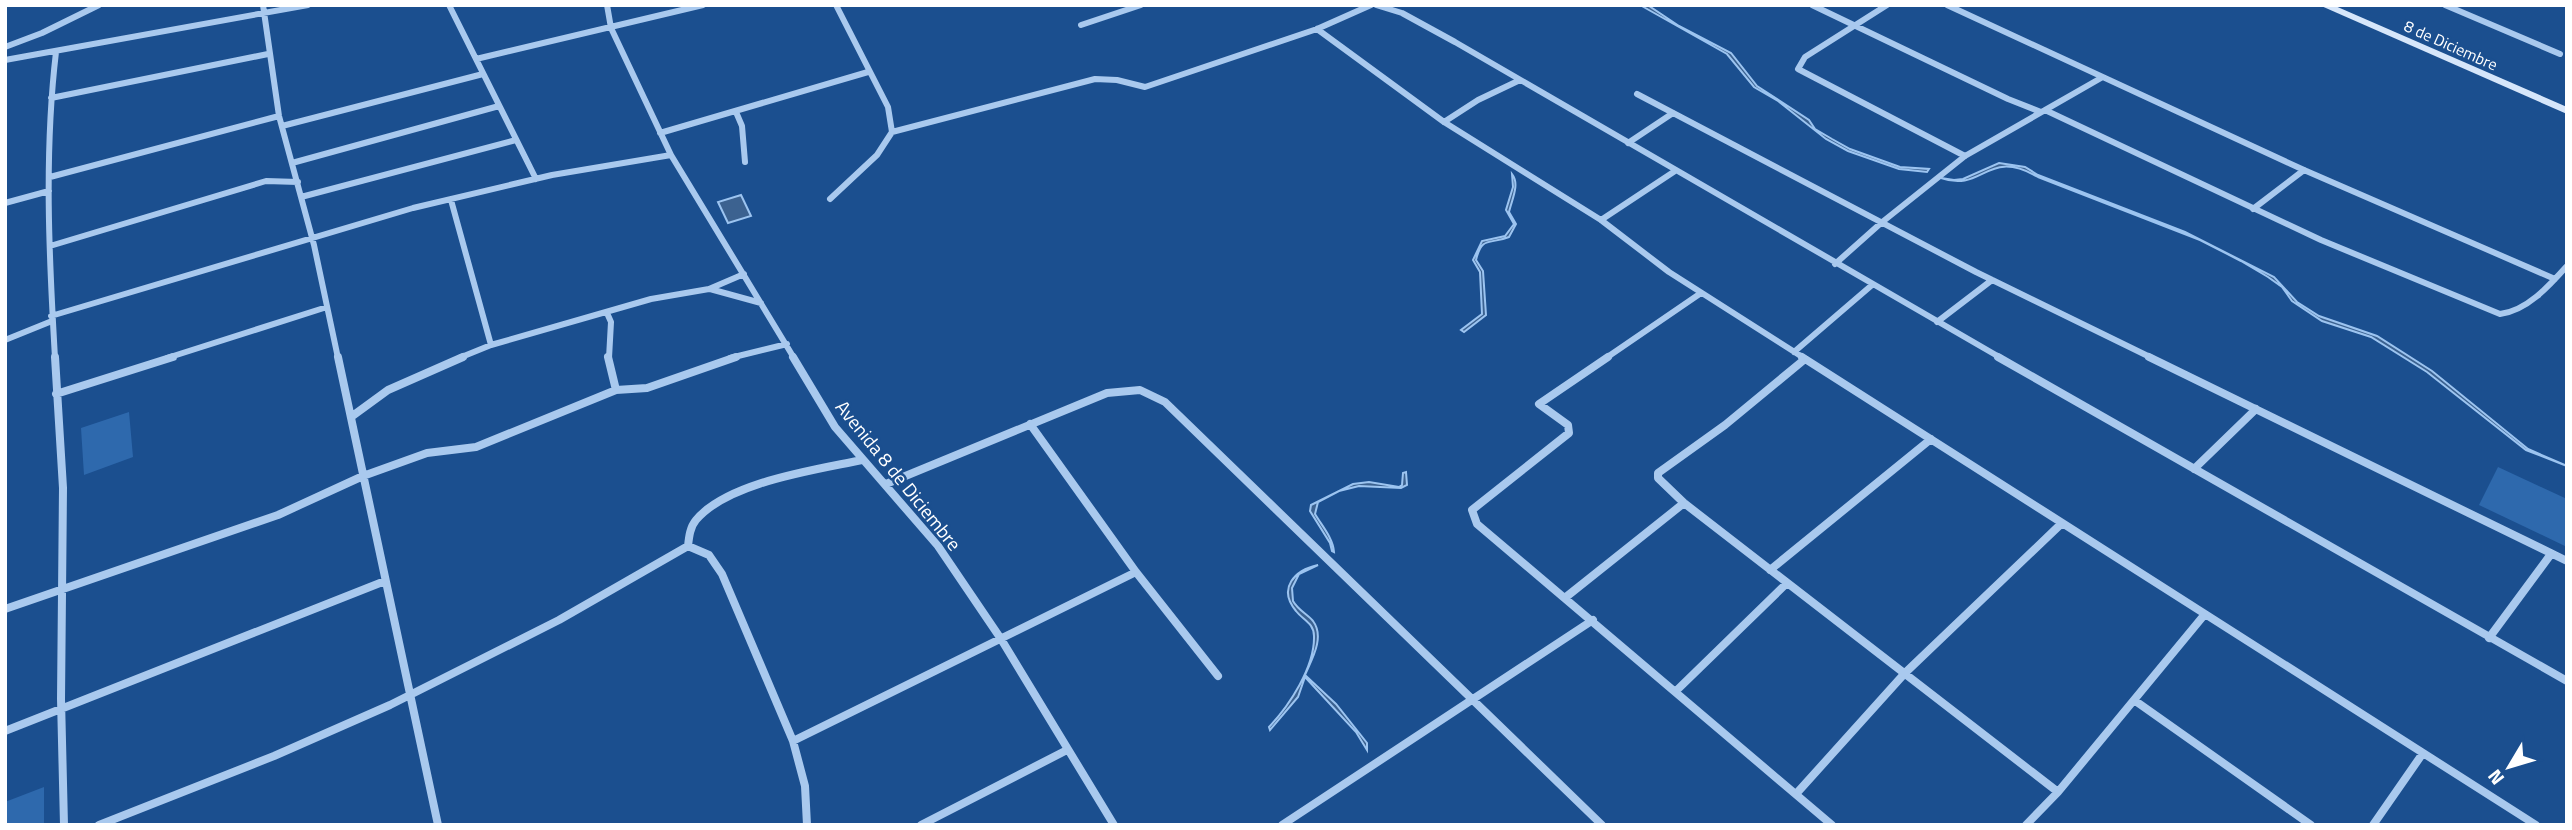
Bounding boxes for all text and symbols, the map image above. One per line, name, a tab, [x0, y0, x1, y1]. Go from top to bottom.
street label: 8 de Diciembre	[2400, 14, 2502, 76]
street label: Avenida 8 de Diciembre	[829, 393, 969, 557]
north arrow	[2474, 732, 2544, 802]
text: N	[2480, 764, 2511, 792]

